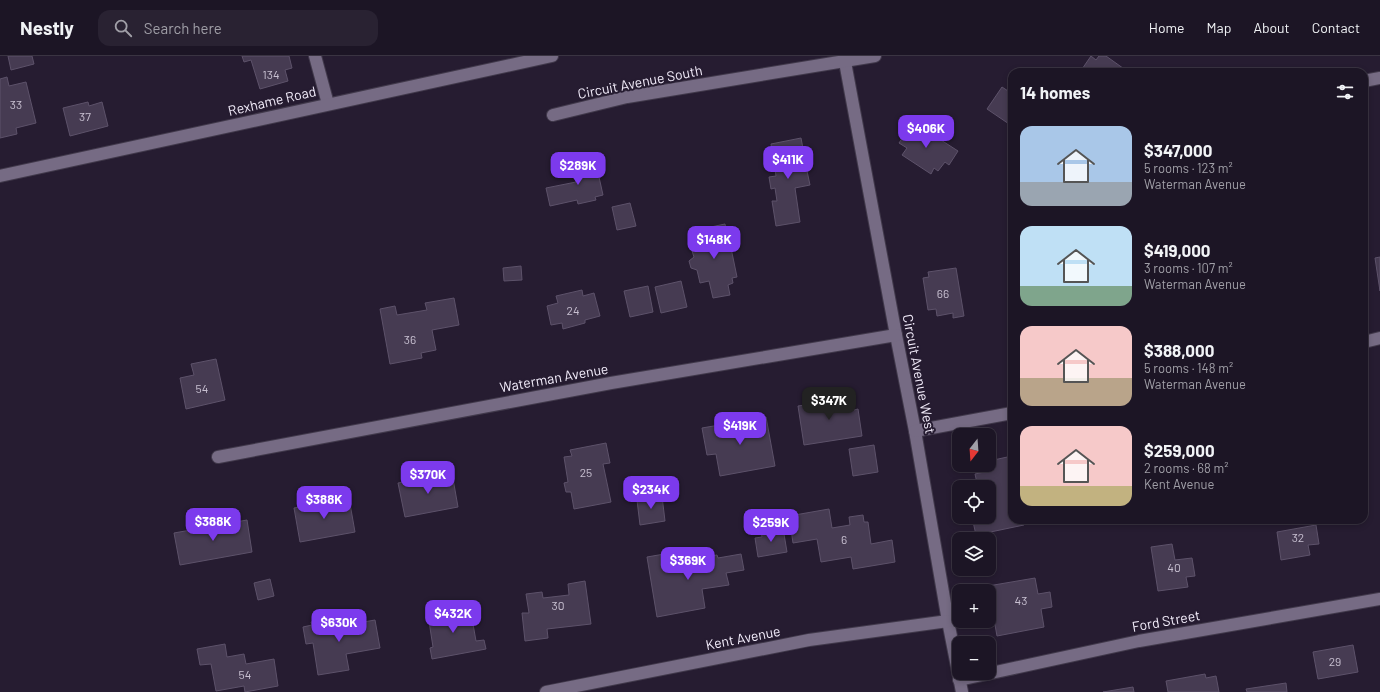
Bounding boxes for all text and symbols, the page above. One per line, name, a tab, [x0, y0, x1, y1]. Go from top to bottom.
search box	[98, 10, 378, 46]
text: Nestly	[20, 16, 74, 39]
icon: search	[112, 17, 134, 39]
text: Search here	[144, 19, 222, 37]
text: Home	[1149, 19, 1185, 36]
text: Map	[1207, 19, 1231, 36]
text: About	[1253, 19, 1290, 36]
text: Contact	[1312, 19, 1360, 36]
street label: Circuit Avenue South	[576, 61, 704, 102]
house number: 134	[263, 67, 280, 81]
icon: filters	[1334, 81, 1356, 103]
street label: Rexhame Road	[226, 82, 318, 119]
text: 14 homes	[1020, 82, 1090, 102]
house number: 33	[10, 97, 22, 111]
house number: 37	[79, 109, 91, 123]
pin: $406K	[898, 115, 954, 149]
text: $406K	[907, 120, 945, 136]
text: $347,000	[1144, 140, 1212, 160]
icon: home	[1052, 142, 1100, 190]
pin: $411K	[760, 146, 816, 180]
text: $411K	[772, 151, 804, 167]
pin: $289K	[550, 152, 606, 186]
text: $289K	[560, 157, 596, 173]
text: 5 rooms · 123 m²	[1144, 160, 1233, 176]
text: Waterman Avenue	[1144, 176, 1246, 192]
pin: $148K	[686, 226, 742, 260]
text: $148K	[696, 231, 732, 247]
text: $419,000	[1144, 240, 1211, 260]
icon: home	[1052, 242, 1100, 290]
text: 3 rooms · 107 m²	[1144, 260, 1233, 276]
text: Waterman Avenue	[1144, 276, 1246, 292]
house number: 66	[937, 286, 949, 300]
house number: 24	[566, 303, 580, 317]
street label: Circuit Avenue West	[900, 313, 939, 435]
house number: 36	[404, 332, 416, 346]
text: $388,000	[1144, 340, 1214, 360]
icon: home	[1052, 342, 1100, 390]
street label: Waterman Avenue	[498, 360, 609, 395]
text: 5 rooms · 148 m²	[1144, 360, 1233, 376]
text: Waterman Avenue	[1144, 376, 1246, 392]
house number: 54	[196, 381, 208, 395]
pin: $347K	[801, 387, 857, 421]
text: $347K	[811, 392, 847, 408]
pin: $419K	[712, 412, 768, 446]
text: $419K	[723, 417, 757, 433]
north arrow	[952, 428, 996, 472]
map controls	[952, 428, 996, 680]
text: $259,000	[1144, 440, 1215, 460]
icon: home	[1052, 442, 1100, 490]
text: 2 rooms · 68 m²	[1144, 460, 1228, 476]
pin: $370K	[400, 461, 456, 495]
house number: 25	[580, 465, 592, 479]
text: $370K	[410, 466, 446, 482]
pin: $234K	[623, 476, 679, 510]
text: Kent Avenue	[1144, 476, 1214, 492]
button: locate	[952, 480, 996, 524]
text: $234K	[632, 481, 670, 497]
pin: $388K	[296, 486, 352, 520]
text: $388K	[306, 491, 342, 507]
pin: $388K	[185, 508, 241, 542]
pin: $259K	[743, 509, 799, 543]
text: $388K	[195, 513, 231, 529]
text: $259K	[753, 514, 789, 530]
house number: 32	[1292, 530, 1304, 544]
house number: 6	[841, 532, 847, 546]
button: layers	[952, 532, 996, 576]
pin: $369K	[660, 547, 716, 581]
text: $369K	[670, 552, 706, 568]
house number: 40	[1167, 560, 1181, 574]
button: +	[952, 584, 996, 628]
house number: 43	[1015, 593, 1027, 607]
house number: 30	[552, 598, 564, 612]
pin: $432K	[425, 600, 481, 634]
text: $432K	[434, 605, 472, 621]
street label: Ford Street	[1131, 606, 1201, 635]
pin: $630K	[311, 609, 367, 643]
text: $630K	[321, 614, 358, 630]
street label: Kent Avenue	[704, 622, 782, 653]
button: −	[952, 636, 996, 680]
house number: 29	[1329, 654, 1341, 668]
house number: 54	[239, 667, 251, 681]

